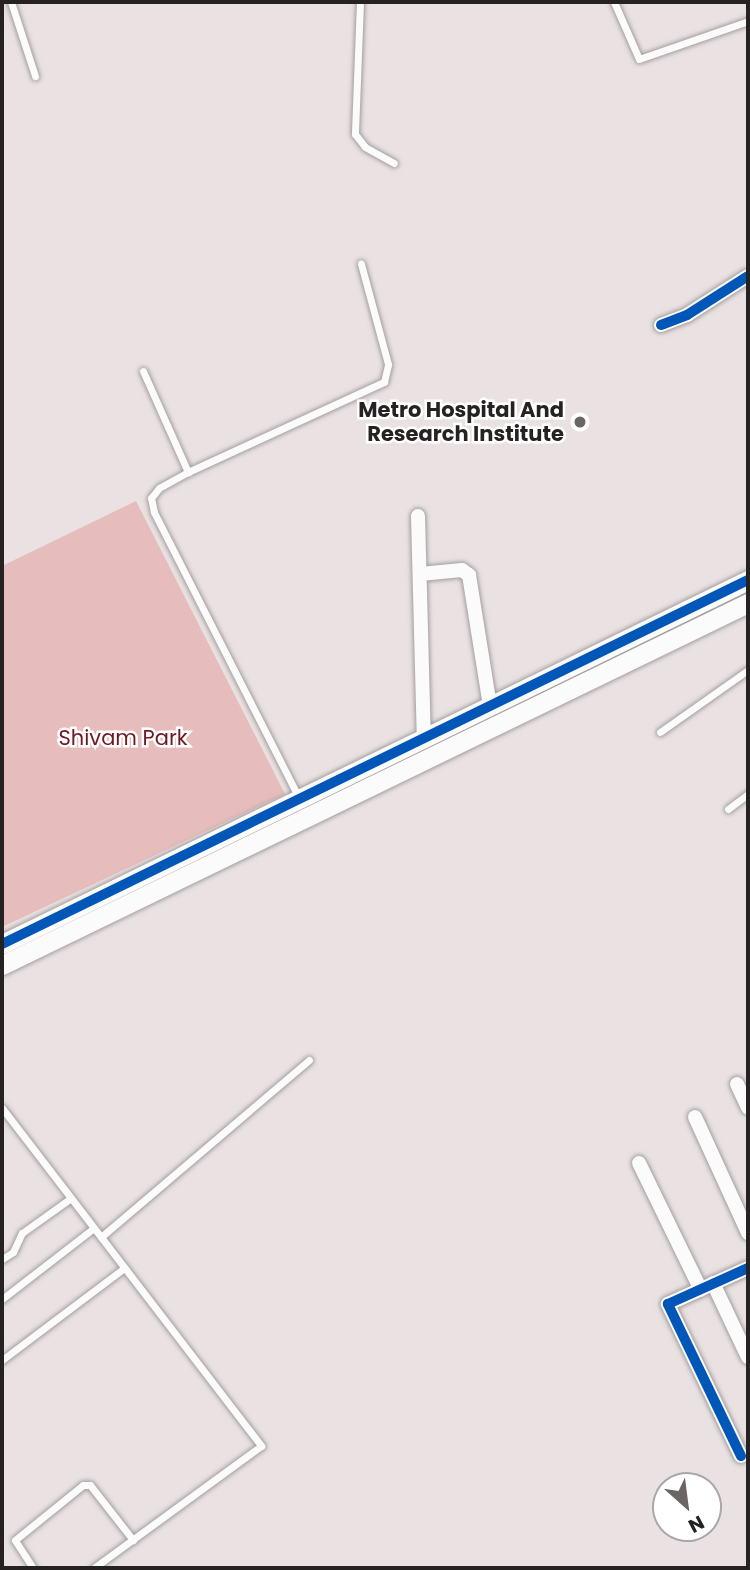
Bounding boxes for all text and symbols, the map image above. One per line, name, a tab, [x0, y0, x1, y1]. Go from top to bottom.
place label: Metro Hospital And Research Institute	[358, 397, 564, 447]
marker: Metro Hospital And Research Institute	[570, 412, 590, 432]
park label: Shivam Park	[58, 725, 188, 751]
north arrow	[652, 1472, 722, 1542]
text: N	[684, 1509, 709, 1539]

